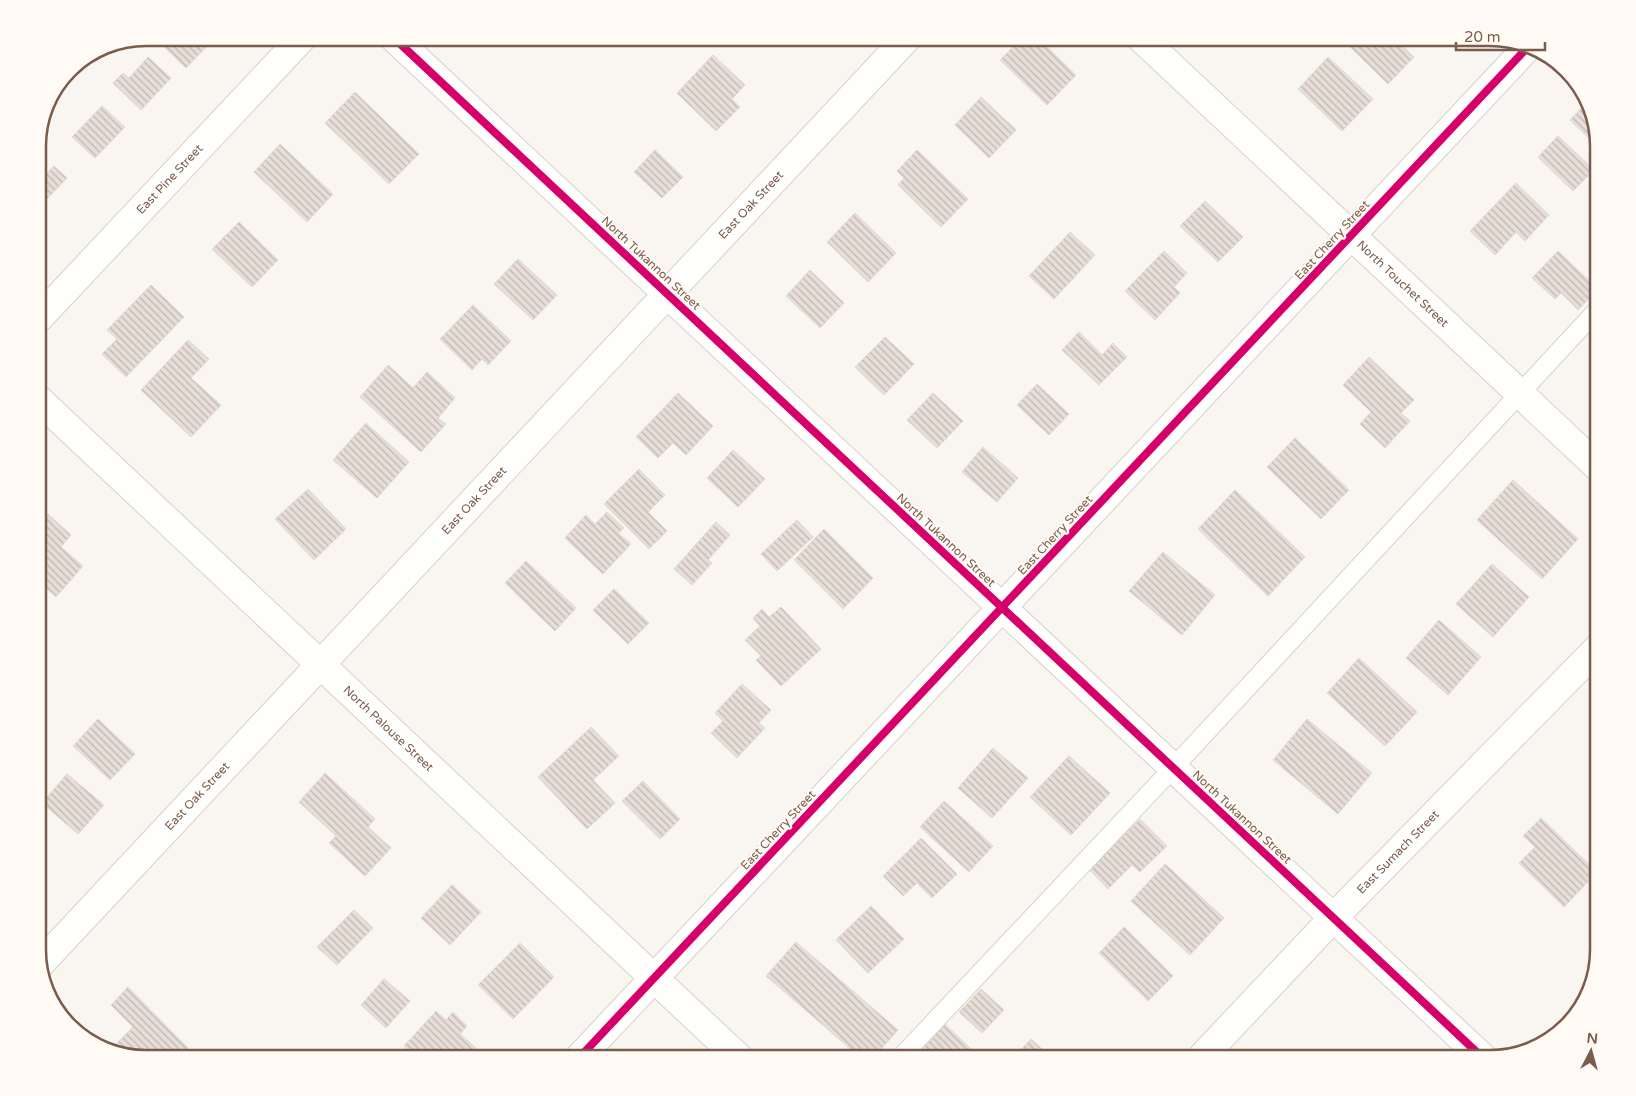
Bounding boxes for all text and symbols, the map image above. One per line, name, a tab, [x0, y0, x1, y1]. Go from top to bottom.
scale bar	[1456, 20, 1545, 52]
text: 20 m	[1464, 28, 1501, 46]
street label: East Pine Street	[133, 141, 206, 217]
street label: East Oak Street	[716, 168, 786, 242]
street label: East Cherry Street	[1292, 197, 1373, 283]
street label: North Tukannon Street	[599, 214, 704, 313]
street label: North Touchet Street	[1354, 237, 1452, 330]
street label: East Oak Street	[439, 463, 510, 537]
street label: North Tukannon Street	[894, 491, 999, 590]
street label: East Cherry Street	[1015, 492, 1096, 578]
street label: North Palouse Street	[340, 683, 437, 774]
street label: East Oak Street	[162, 759, 233, 833]
street label: North Tukannon Street	[1190, 768, 1295, 867]
street label: East Cherry Street	[738, 787, 819, 873]
street label: East Sumach Street	[1354, 807, 1442, 897]
north arrow	[1566, 1026, 1616, 1076]
text: N	[1586, 1030, 1599, 1048]

